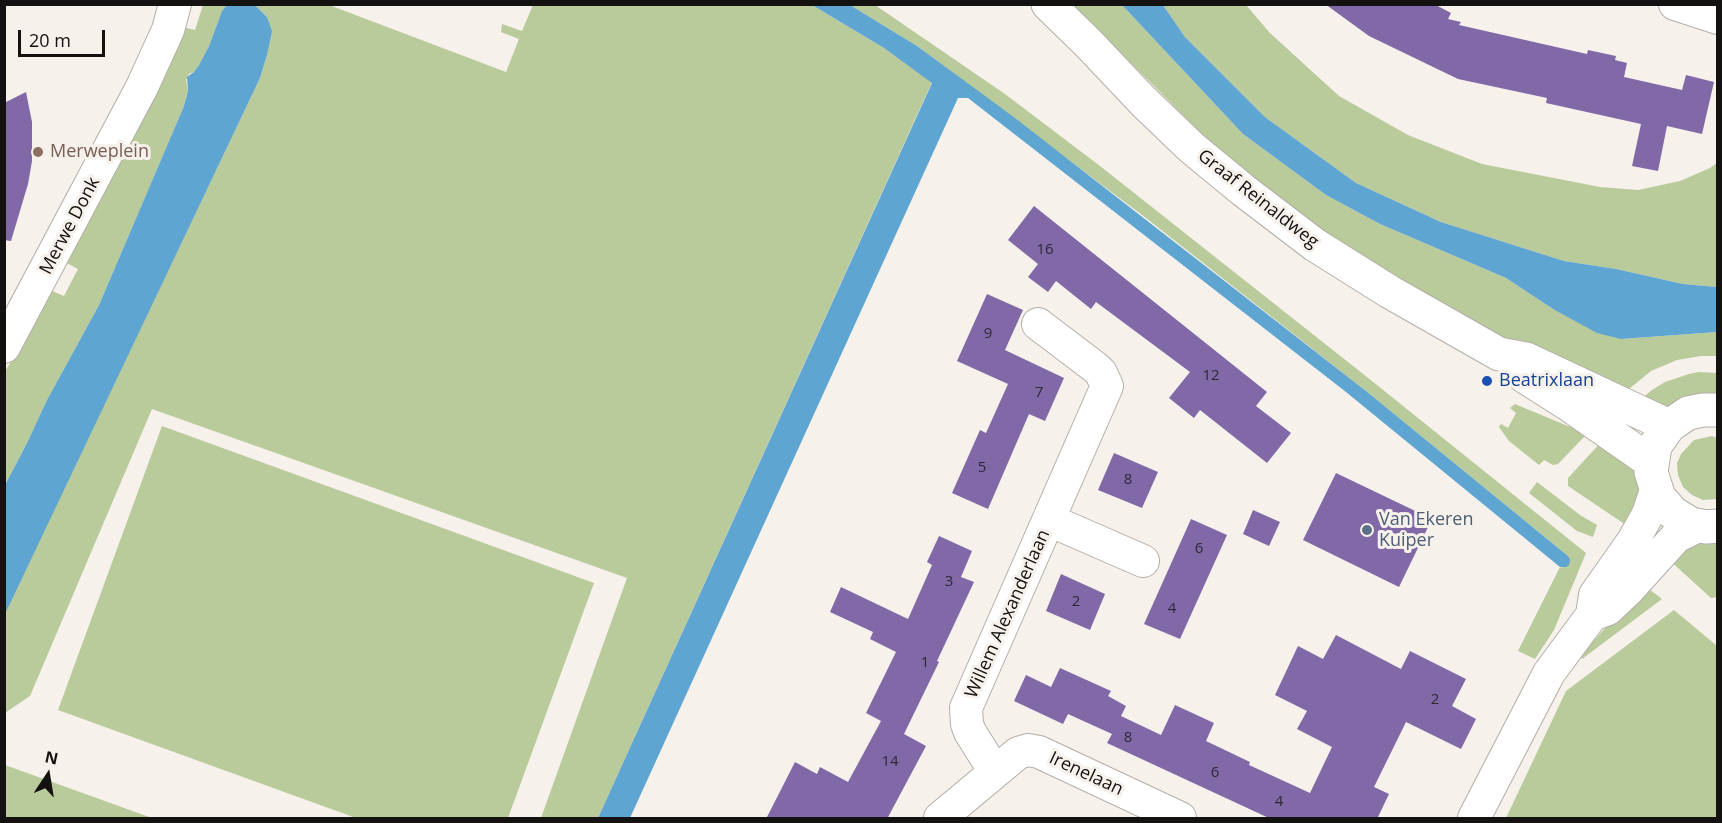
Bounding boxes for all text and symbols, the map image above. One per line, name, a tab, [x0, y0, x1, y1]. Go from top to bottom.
scale bar	[21, 18, 108, 56]
text: 20 m	[29, 28, 71, 52]
place label: Merweplein	[50, 141, 149, 163]
marker: Merweplein	[31, 145, 45, 159]
street label: Graaf Reinaldweg	[1193, 145, 1323, 253]
street label: Merwe Donk	[35, 174, 105, 278]
house number: 16	[1036, 241, 1054, 259]
house number: 9	[984, 325, 992, 343]
house number: 12	[1202, 367, 1220, 385]
place label: Beatrixlaan	[1499, 370, 1594, 392]
marker: Beatrixlaan	[1480, 374, 1494, 388]
house number: 7	[1035, 384, 1043, 402]
house number: 5	[978, 459, 986, 477]
house number: 8	[1124, 471, 1132, 489]
place label: Van Ekeren Kuiper	[1379, 509, 1474, 552]
marker: Van Ekeren Kuiper	[1360, 523, 1374, 537]
street label: Willem Alexanderlaan	[961, 526, 1055, 702]
house number: 6	[1195, 540, 1203, 558]
house number: 3	[945, 573, 953, 591]
house number: 2	[1072, 593, 1080, 611]
house number: 4	[1168, 600, 1176, 618]
house number: 1	[921, 654, 929, 672]
house number: 2	[1431, 691, 1439, 709]
house number: 8	[1124, 729, 1132, 747]
north arrow	[18, 745, 78, 805]
text: N	[43, 745, 60, 770]
street label: Irenelaan	[1046, 747, 1126, 801]
house number: 14	[881, 753, 899, 771]
house number: 6	[1211, 764, 1219, 782]
house number: 4	[1275, 793, 1283, 811]

